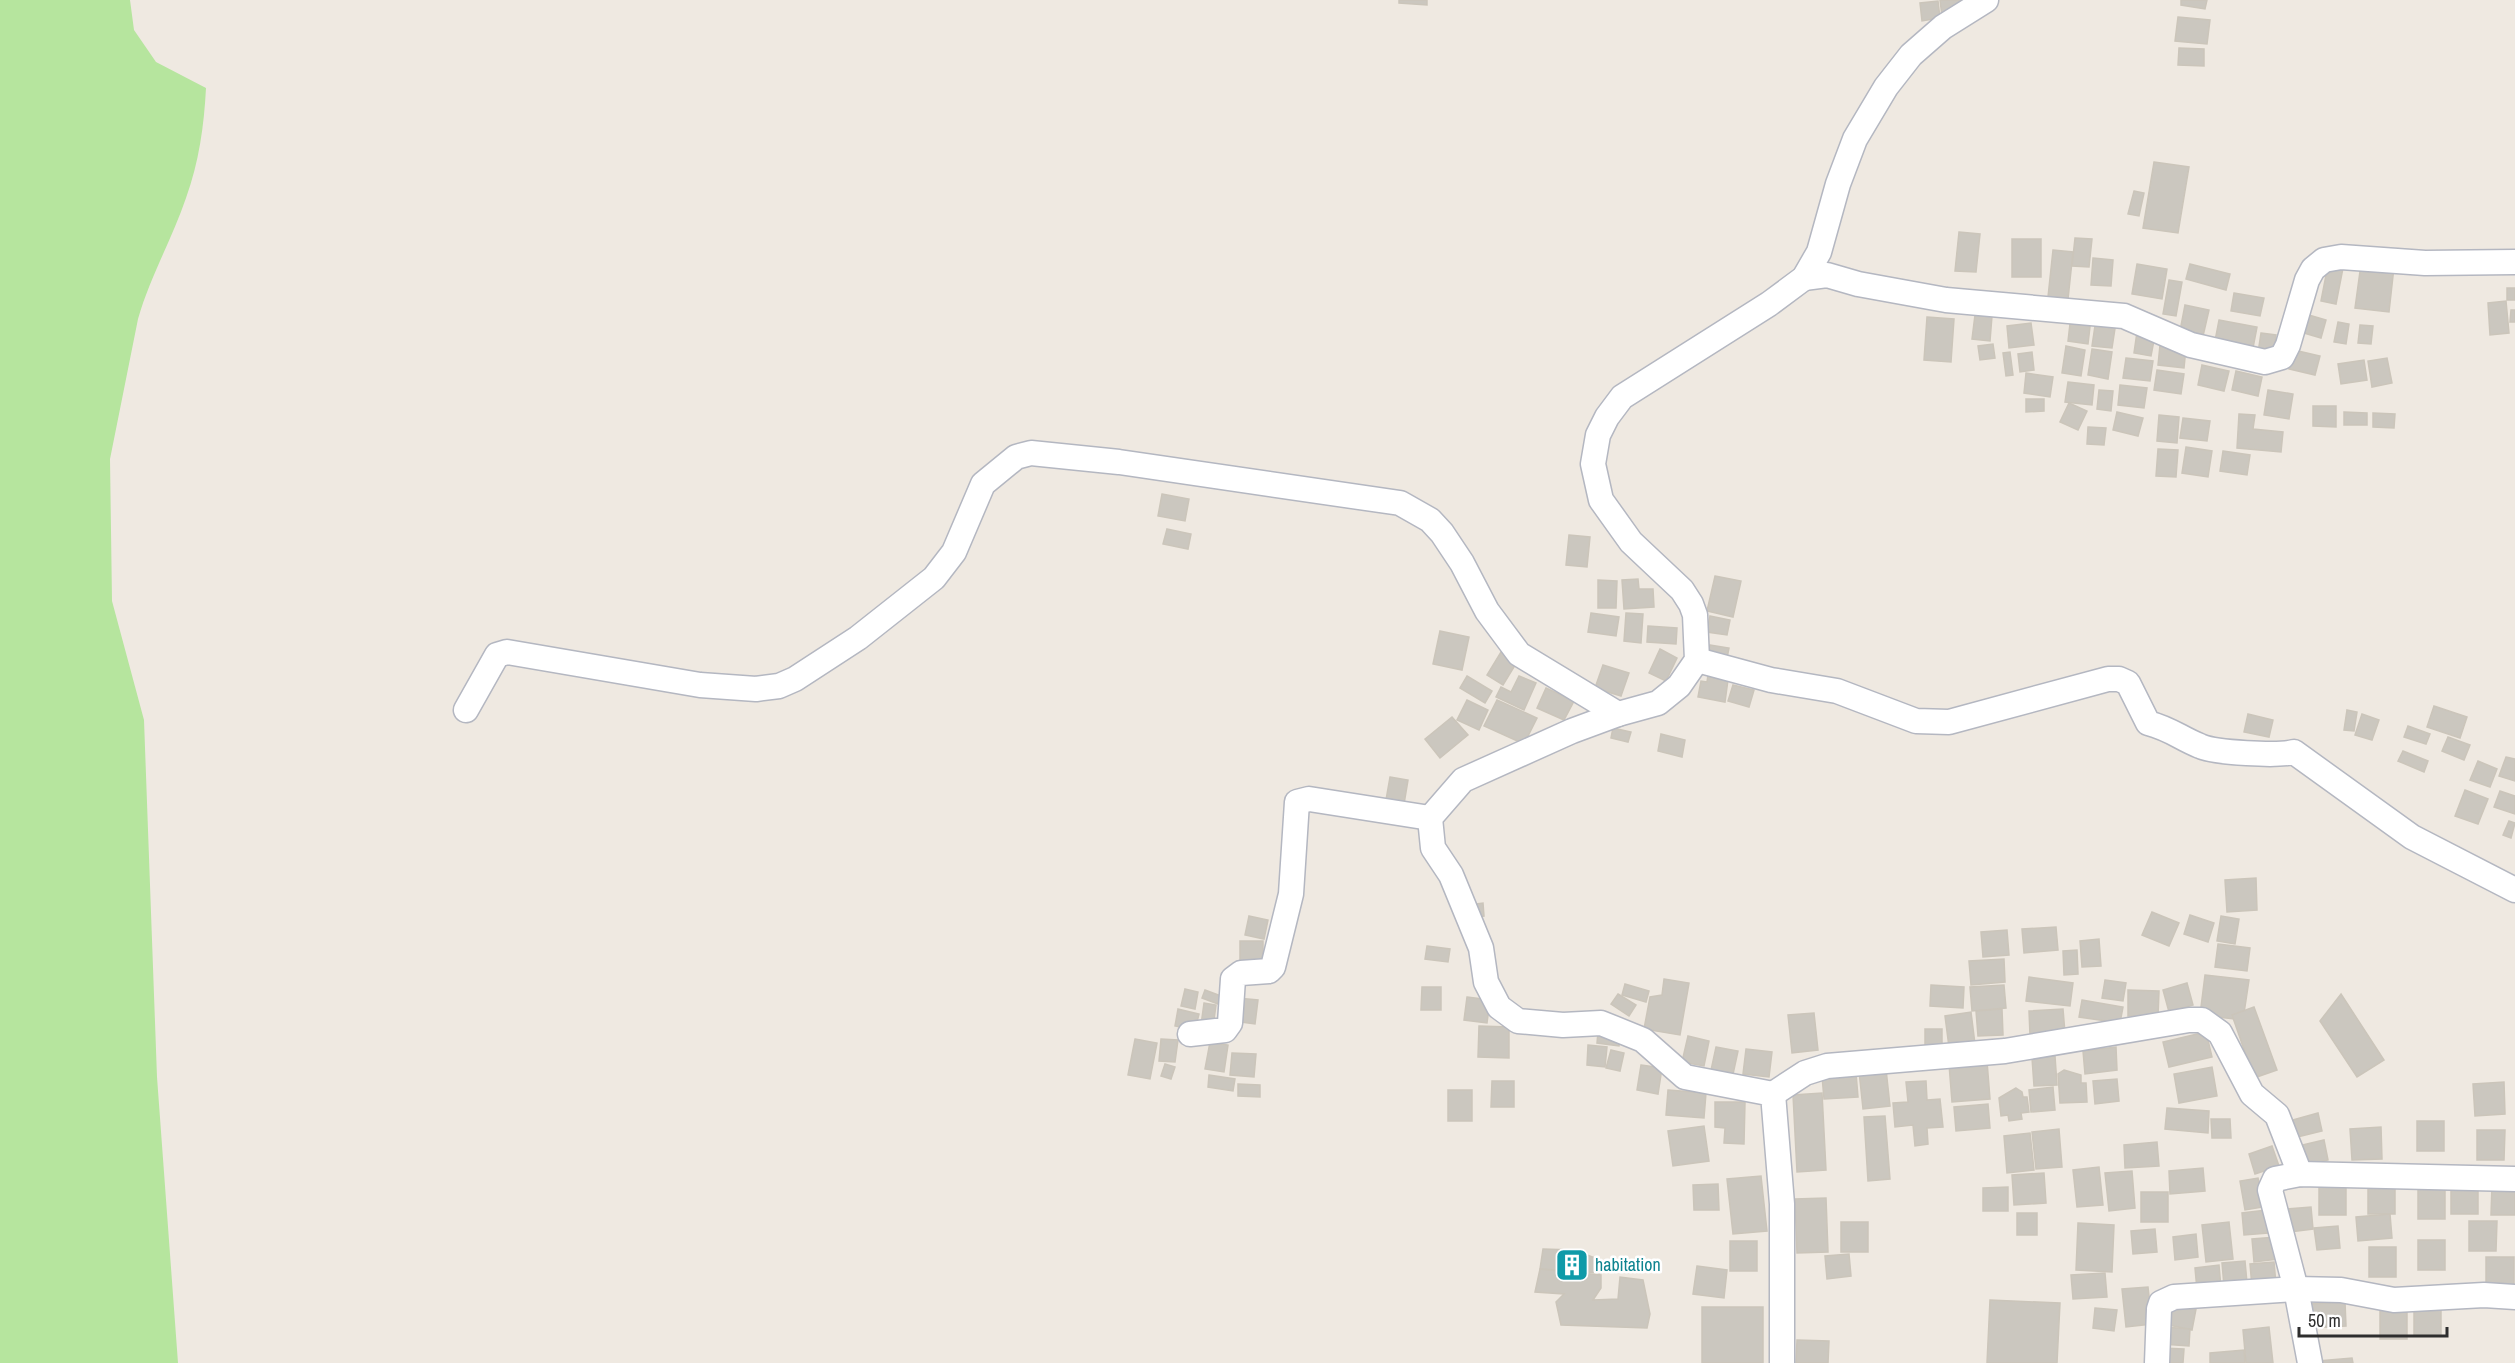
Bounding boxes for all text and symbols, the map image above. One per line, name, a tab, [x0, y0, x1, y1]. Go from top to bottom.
building icon: habitation	[1554, 1247, 1590, 1283]
place label: habitation	[1595, 1252, 1661, 1277]
scale bar	[2299, 1300, 2448, 1338]
text: 50 m	[2308, 1308, 2341, 1333]

